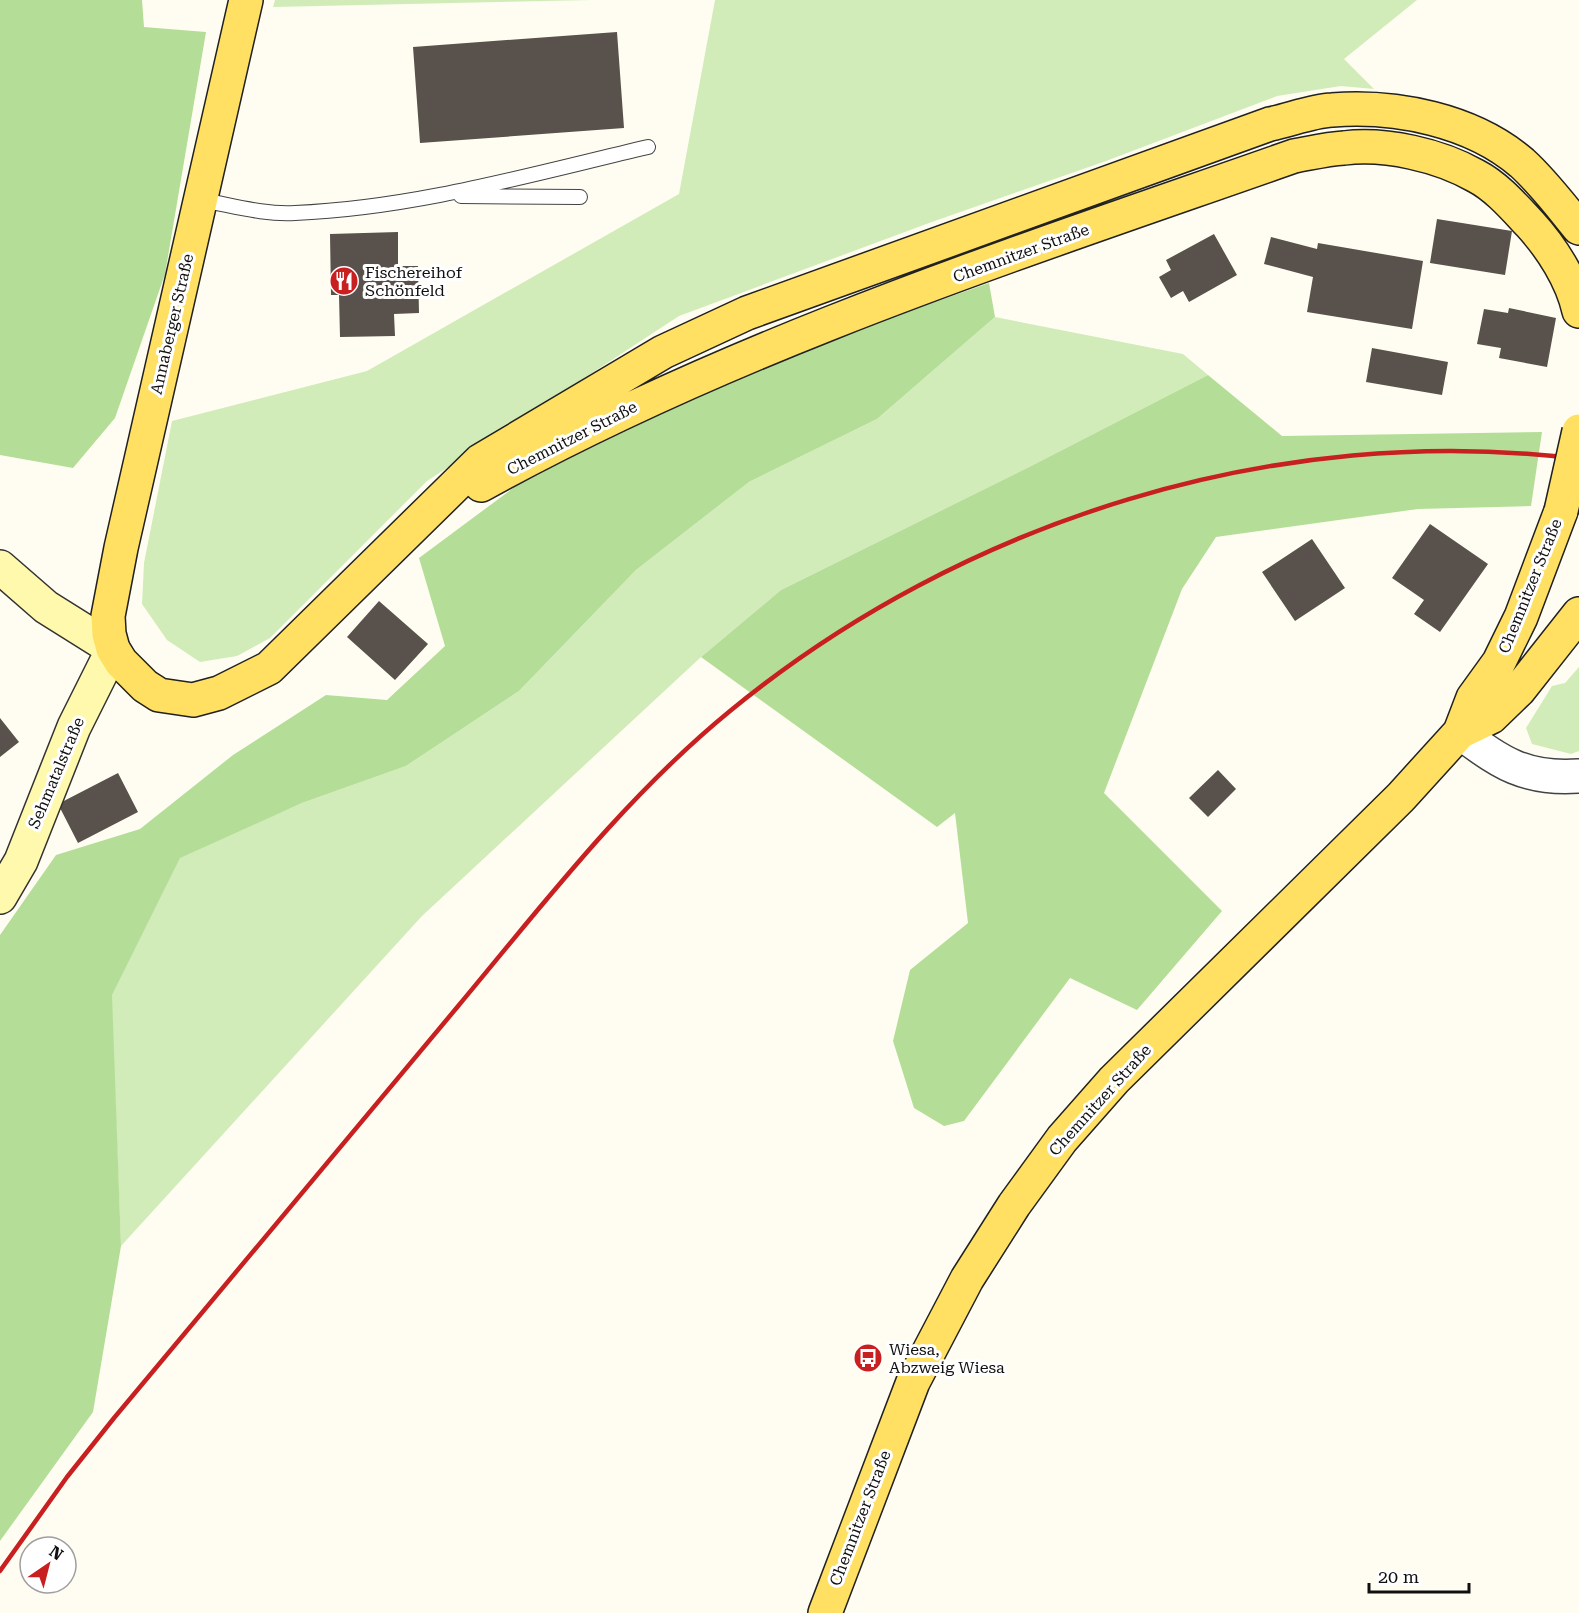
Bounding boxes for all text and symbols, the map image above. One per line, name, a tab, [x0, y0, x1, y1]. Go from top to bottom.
street label: Chemnitzer Straße	[950, 219, 1092, 286]
street label: Annaberger Straße	[147, 252, 197, 396]
place label: Fischereihof Schönfeld	[365, 263, 463, 300]
restaurant icon: Fischereihof Schönfeld	[328, 265, 360, 297]
street label: Chemnitzer Straße	[504, 397, 640, 479]
street label: Chemnitzer Straße	[1494, 516, 1566, 656]
street label: Sehmatalstraße	[24, 714, 88, 832]
street label: Chemnitzer Straße	[1045, 1040, 1155, 1160]
place label: Wiesa, Abzweig Wiesa	[889, 1340, 1005, 1377]
bus stop icon: Wiesa, Abzweig Wiesa	[852, 1342, 884, 1374]
street label: Chemnitzer Straße	[825, 1447, 895, 1588]
north arrow	[18, 1535, 78, 1595]
text: N	[46, 1542, 67, 1564]
scale bar	[1369, 1556, 1470, 1594]
text: 20 m	[1378, 1566, 1419, 1587]

